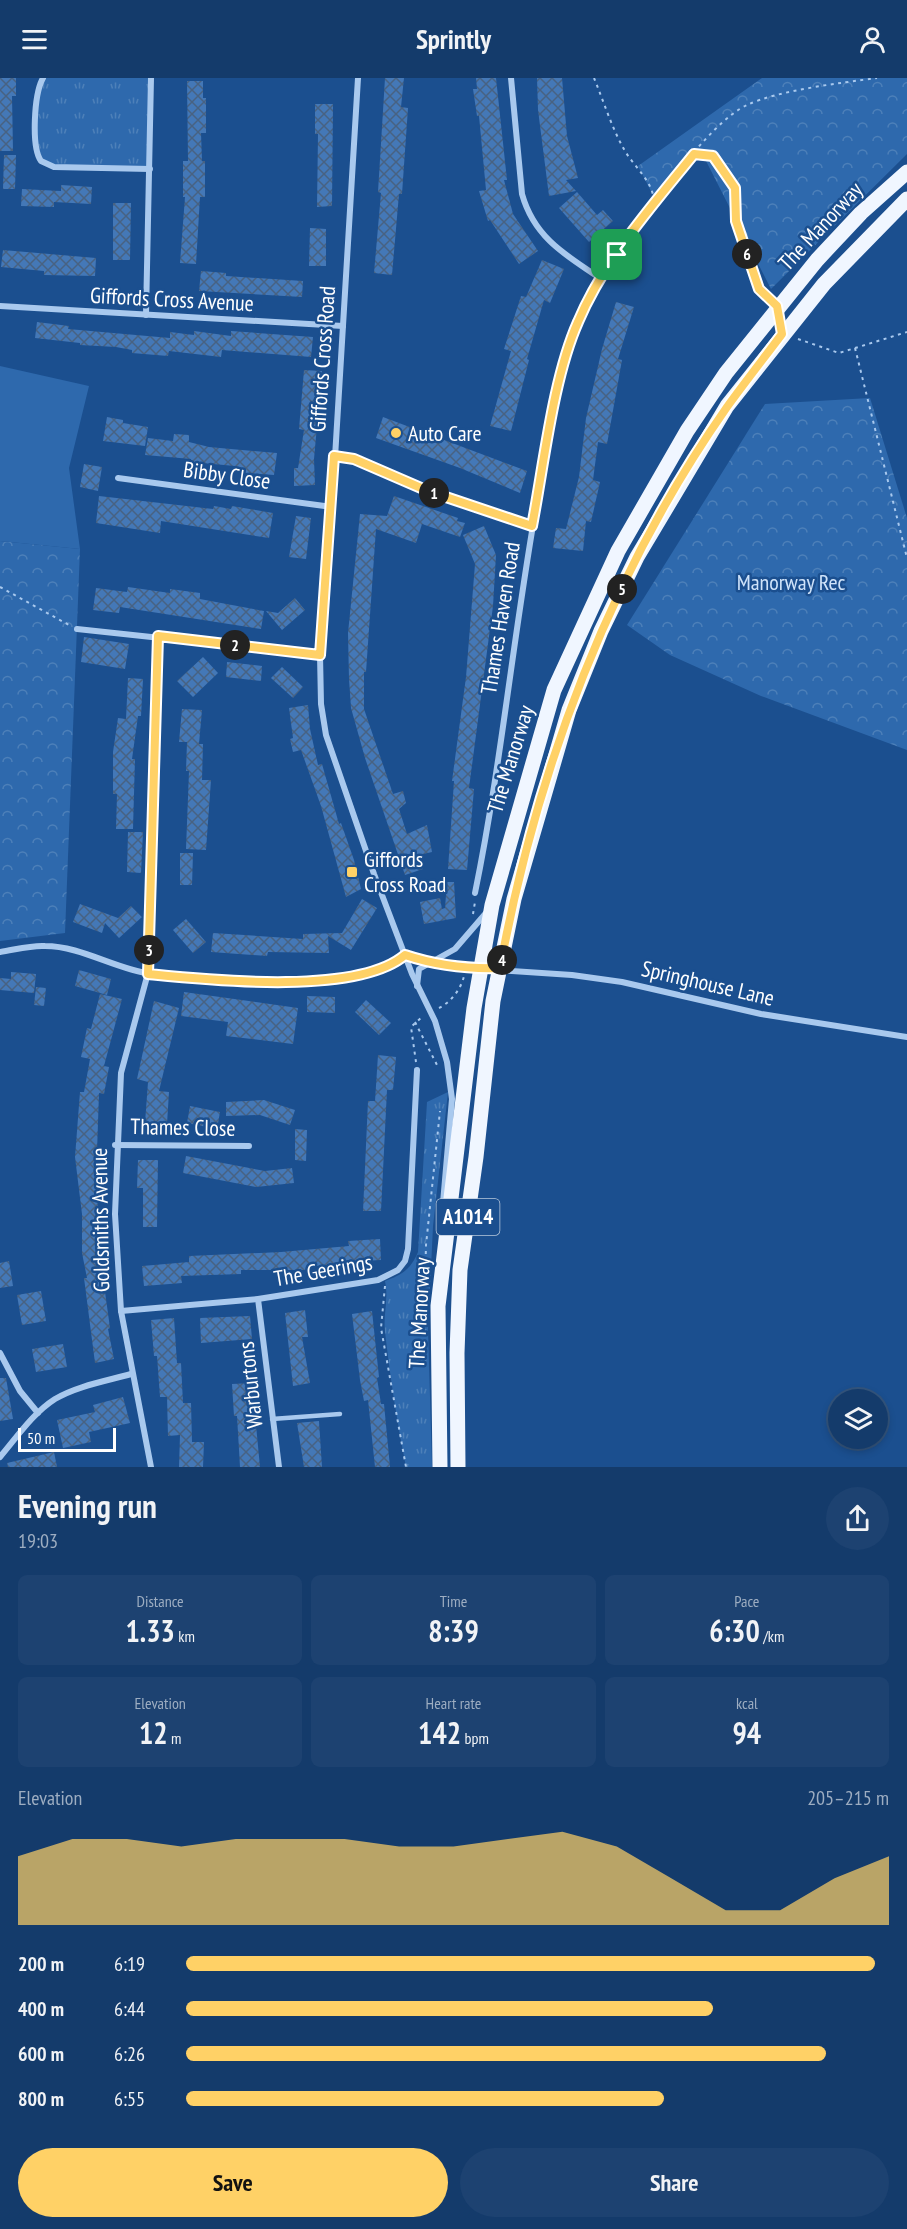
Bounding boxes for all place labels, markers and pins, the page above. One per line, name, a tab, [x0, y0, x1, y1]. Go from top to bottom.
pin	[591, 229, 642, 280]
pin: 6	[732, 239, 762, 269]
place label: Auto Care	[408, 419, 482, 447]
marker: Auto Care	[389, 426, 403, 440]
pin: 1	[419, 478, 449, 508]
pin: 5	[607, 574, 637, 604]
pin: 2	[220, 630, 250, 660]
place label: Giffords Cross Road	[364, 845, 446, 898]
marker: Giffords Cross Road	[345, 865, 359, 879]
pin: 3	[134, 935, 164, 965]
pin: 4	[487, 945, 517, 975]

